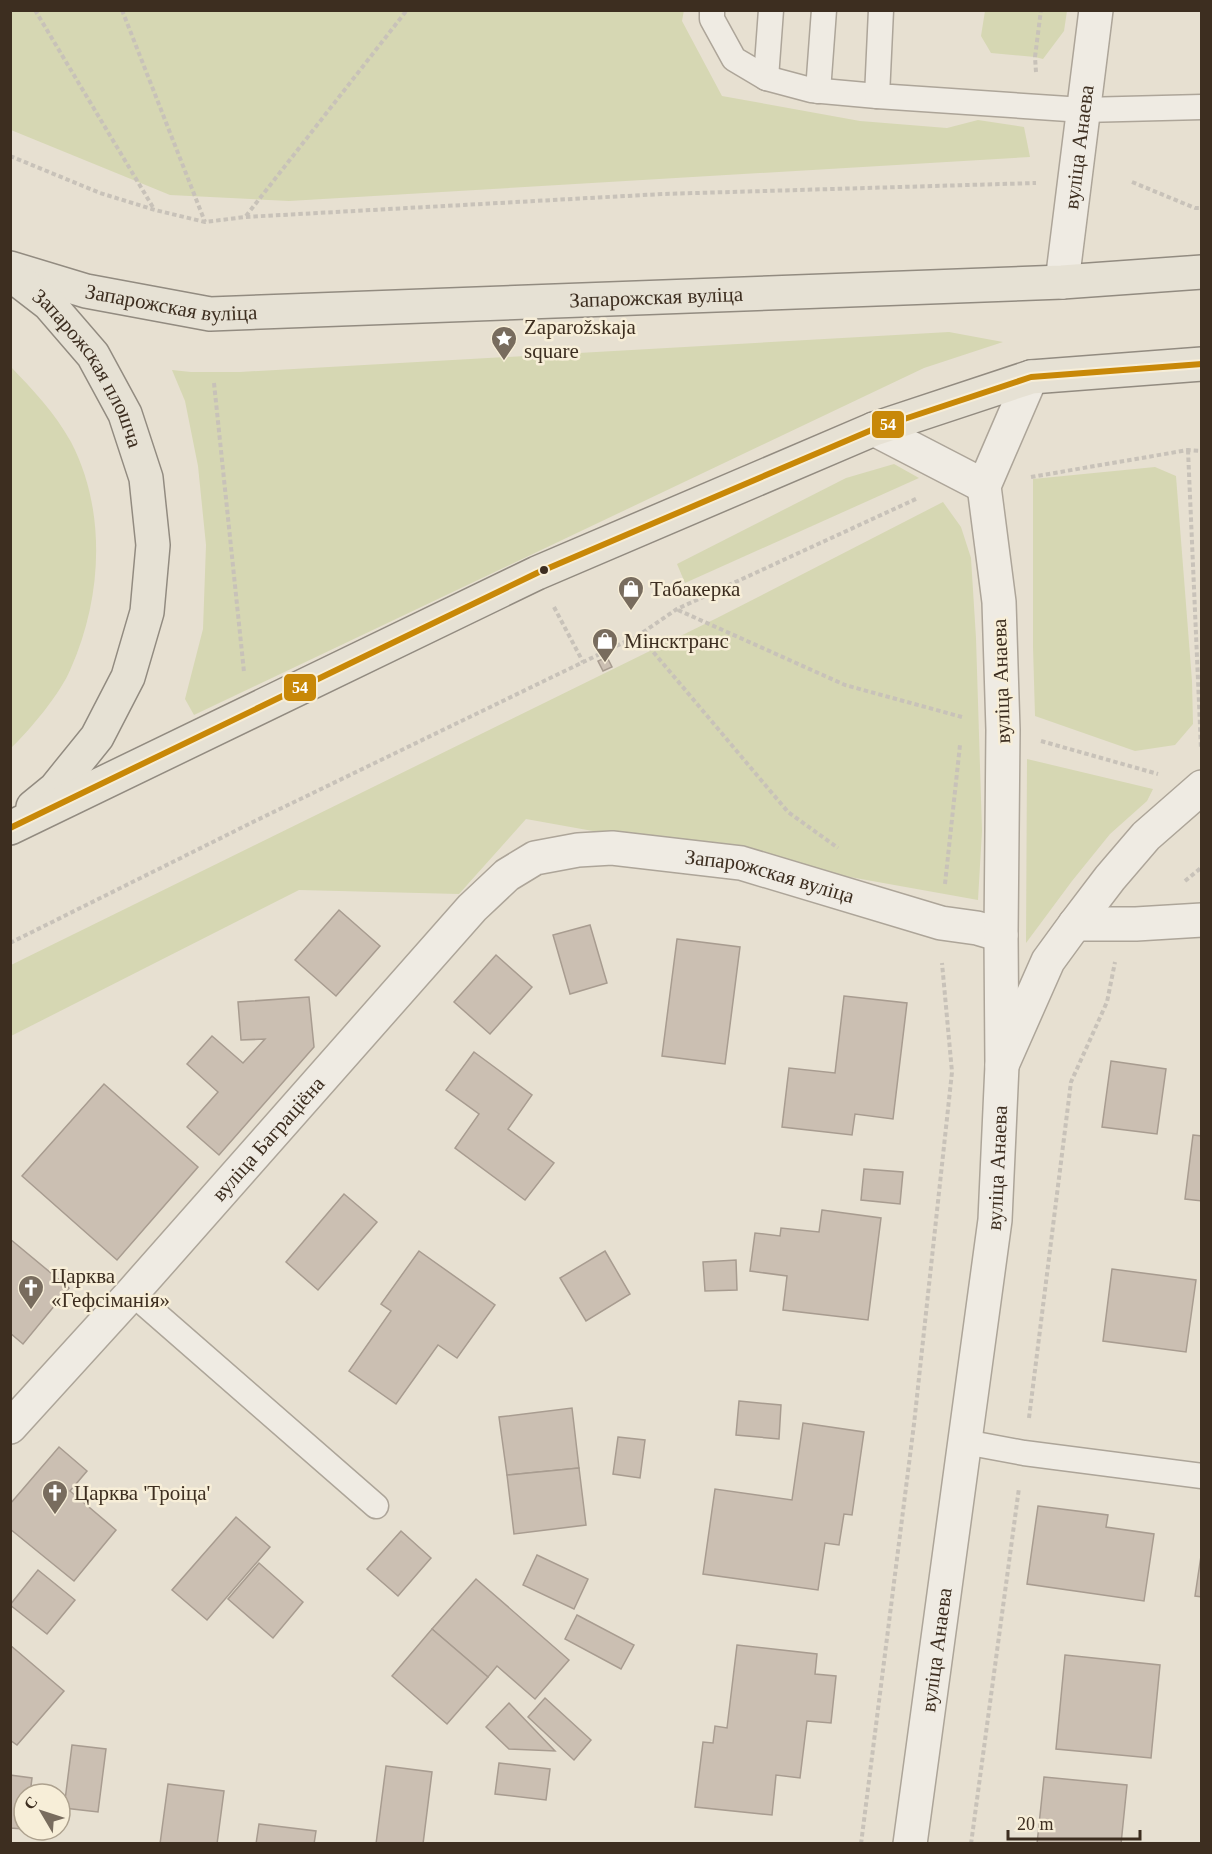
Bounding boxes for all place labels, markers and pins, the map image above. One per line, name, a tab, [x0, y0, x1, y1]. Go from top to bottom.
place label: Zaparožskaja square	[524, 315, 637, 363]
place icon: Zaparožskaja square	[489, 324, 519, 362]
unlabelled marker	[538, 564, 550, 576]
shop icon: Табакерка	[616, 574, 646, 612]
place label: Табакерка	[650, 577, 741, 601]
shop icon: Мінсктранс	[590, 626, 620, 664]
place label: Мінсктранс	[624, 629, 729, 653]
place label: Царква «Гефсіманія»	[51, 1264, 170, 1312]
church icon: Царква «Гефсіманія»	[16, 1273, 46, 1311]
church icon: Царква 'Троіца'	[40, 1478, 70, 1516]
place label: Царква 'Троіца'	[74, 1481, 210, 1505]

